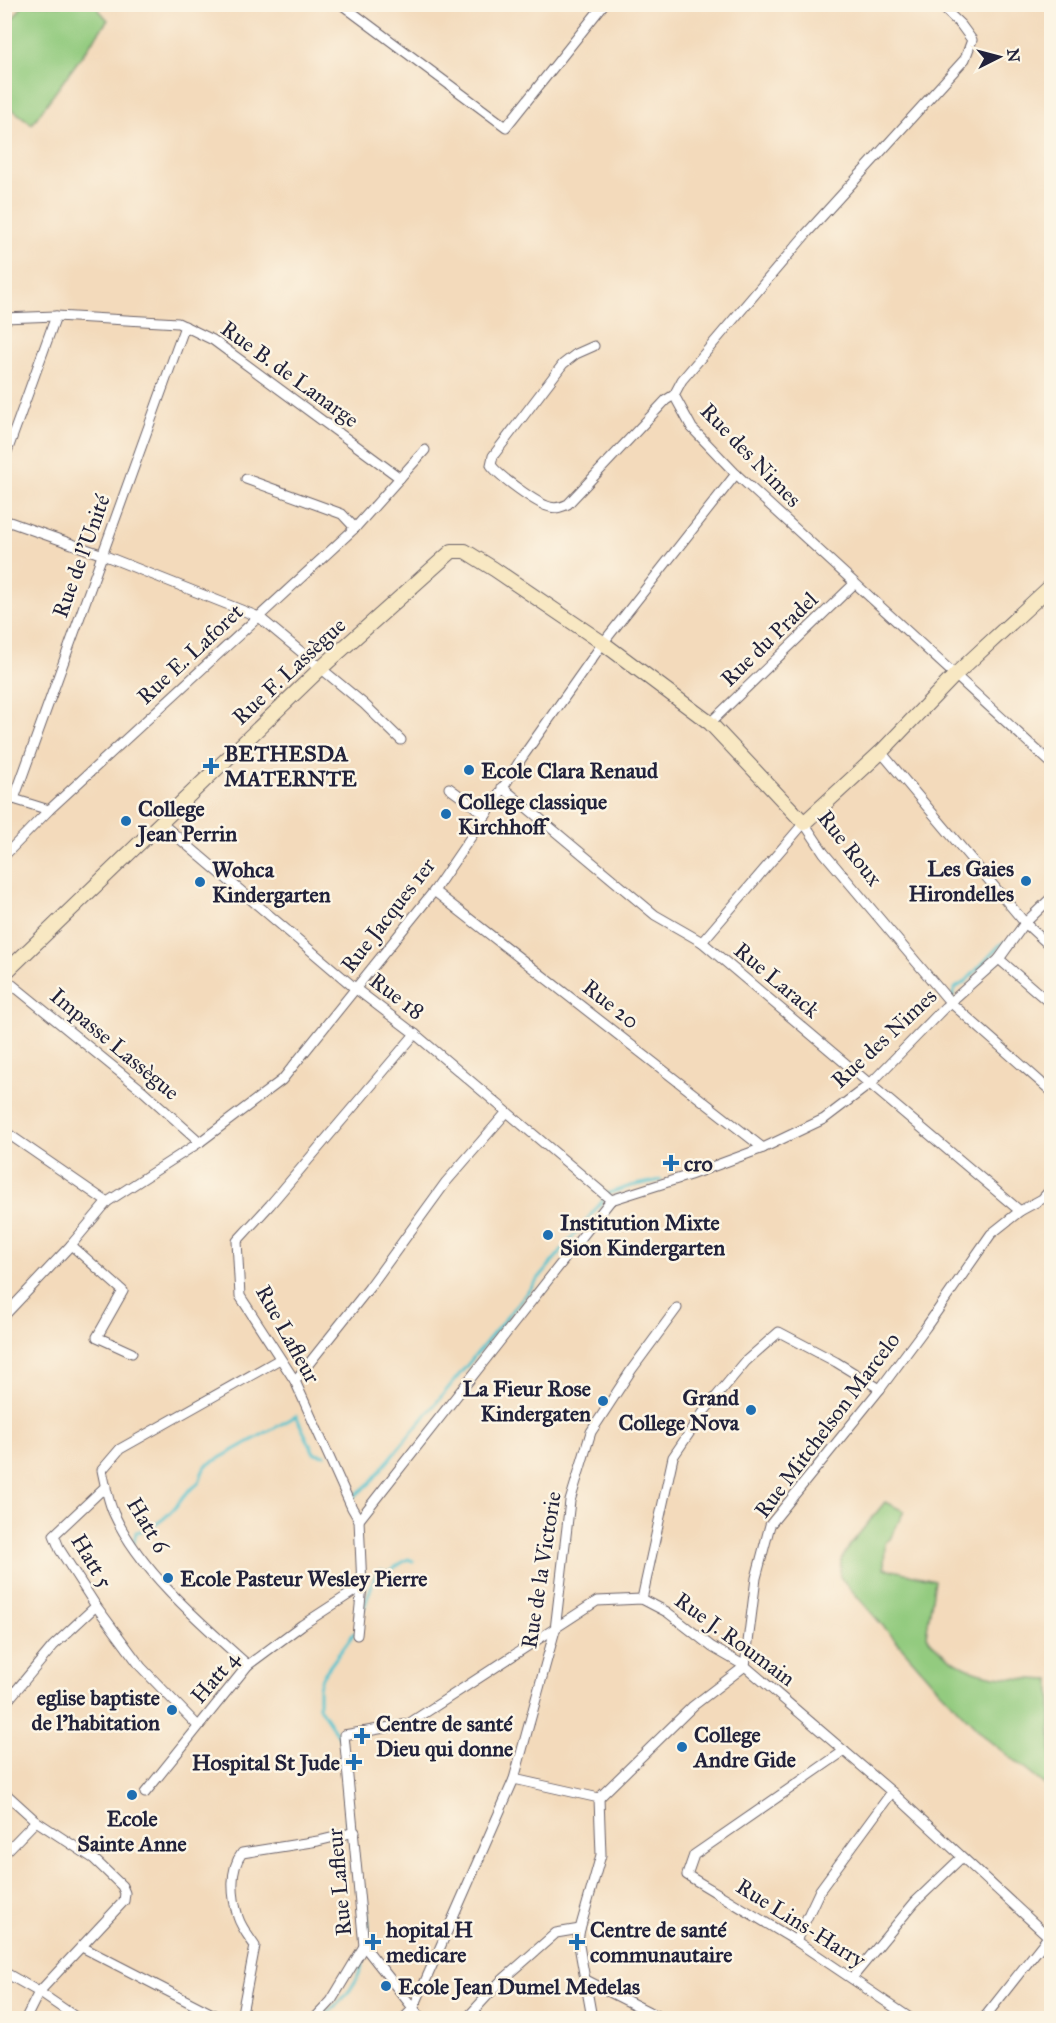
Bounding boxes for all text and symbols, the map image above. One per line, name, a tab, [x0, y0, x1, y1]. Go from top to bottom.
north arrow	[969, 27, 1029, 87]
text: N	[1003, 48, 1024, 64]
street label: Rue B. de Lanarge	[216, 315, 364, 433]
street label: Rue des Nimes	[695, 397, 807, 513]
street label: Rue de l'Unité	[46, 490, 116, 621]
street label: Rue du Pradel	[715, 586, 823, 692]
street label: Rue E. Laforet	[131, 598, 249, 710]
street label: Rue F. Lassègue	[227, 612, 351, 730]
place label: BETHESDA MATERNTE	[224, 740, 357, 792]
marker: BETHESDA MATERNTE	[202, 757, 220, 775]
place label: Ecole Clara Renaud	[481, 757, 659, 784]
marker: Ecole Clara Renaud	[462, 763, 476, 777]
place label: College classique Kirchhoff	[458, 788, 607, 840]
place label: College Jean Perrin	[135, 795, 237, 848]
street label: Rue Roux	[812, 805, 888, 892]
marker: College classique Kirchhoff	[439, 807, 453, 821]
marker: College Jean Perrin	[119, 814, 133, 828]
street label: Rue Jacques 1er	[335, 852, 442, 978]
place label: Les Gaies Hirondelles	[908, 855, 1014, 907]
place label: Wohca Kindergarten	[212, 856, 331, 908]
marker: Les Gaies Hirondelles	[1019, 874, 1033, 888]
marker: Wohca Kindergarten	[193, 875, 207, 889]
street label: Rue Larack	[729, 936, 826, 1024]
street label: Rue 18	[364, 967, 430, 1025]
street label: Rue 20	[577, 973, 645, 1035]
street label: Impasse Lassègue	[45, 982, 185, 1106]
street label: Rue des Nimes	[826, 982, 942, 1094]
place label: cro	[684, 1150, 713, 1177]
marker: cro	[662, 1154, 680, 1172]
place label: Institution Mixte Sion Kindergarten	[560, 1209, 725, 1261]
marker: Institution Mixte Sion Kindergarten	[541, 1228, 555, 1242]
street label: Rue Lafleur	[250, 1280, 326, 1388]
street label: Rue Mitchelson Marcelo	[748, 1327, 906, 1523]
place label: La Fieur Rose Kindergaten	[463, 1375, 591, 1427]
place label: Grand College Nova	[619, 1384, 740, 1436]
marker: La Fieur Rose Kindergaten	[596, 1394, 610, 1408]
marker: Grand College Nova	[744, 1403, 758, 1417]
street label: Rue de la Victorie	[515, 1490, 567, 1650]
street label: Hatt 6	[121, 1492, 175, 1558]
street label: Hatt 5	[65, 1529, 119, 1593]
place label: Ecole Pasteur Wesley Pierre	[180, 1565, 428, 1592]
marker: Ecole Pasteur Wesley Pierre	[161, 1571, 175, 1585]
street label: Rue J. Roumain	[669, 1586, 801, 1692]
street label: Hatt 4	[185, 1645, 246, 1709]
place label: eglise baptiste de l'habitation	[32, 1684, 160, 1736]
marker: eglise baptiste de l'habitation	[165, 1703, 179, 1717]
place label: Centre de santé Dieu qui donne	[376, 1710, 514, 1762]
place label: College Andre Gide	[692, 1721, 796, 1773]
marker: Centre de santé Dieu qui donne	[353, 1727, 371, 1745]
marker: College Andre Gide	[675, 1740, 689, 1754]
place label: Hospital St Jude	[192, 1749, 340, 1777]
marker: Hospital St Jude	[345, 1753, 363, 1771]
marker: Ecole Sainte Anne	[125, 1788, 139, 1802]
place label: Ecole Sainte Anne	[77, 1805, 187, 1857]
street label: Rue Lafleur	[321, 1826, 357, 1937]
street label: Rue Lins-Harry	[731, 1873, 871, 1974]
place label: hopital H medicare	[385, 1916, 473, 1968]
place label: Centre de santé communautaire	[590, 1916, 732, 1968]
marker: hopital H medicare	[364, 1933, 382, 1951]
marker: Centre de santé communautaire	[568, 1933, 586, 1951]
place label: Ecole Jean Dumel Medelas	[398, 1973, 640, 2001]
marker: Ecole Jean Dumel Medelas	[379, 1979, 393, 1993]

